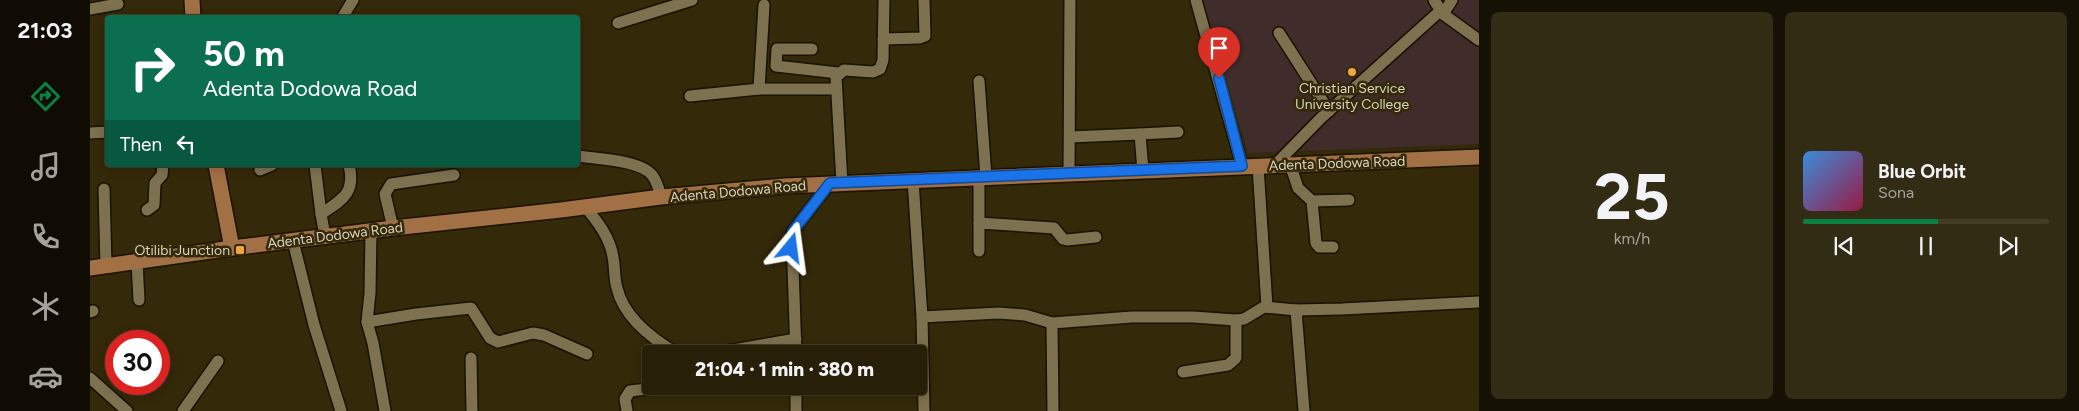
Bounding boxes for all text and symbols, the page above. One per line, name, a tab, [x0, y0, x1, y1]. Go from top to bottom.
text: 21:03	[17, 17, 73, 44]
pin	[1198, 27, 1240, 78]
text: 50 m	[203, 33, 285, 75]
icon: arrive	[1205, 34, 1233, 62]
icon: right	[120, 35, 185, 100]
marker: Christian Service University College	[1346, 66, 1358, 78]
text: Adenta Dodowa Road	[203, 75, 417, 102]
icon: directions	[28, 79, 63, 114]
place label: Christian Service University College	[1295, 80, 1409, 113]
icon: left	[172, 130, 200, 158]
text: Then	[120, 133, 162, 156]
icon: music	[28, 149, 63, 184]
street label: Adenta Dodowa Road	[1269, 153, 1405, 174]
text: 25	[1594, 157, 1670, 235]
text: Blue Orbit	[1878, 160, 1966, 183]
street label: Adenta Dodowa Road	[669, 177, 807, 206]
text: Sona	[1878, 183, 1914, 202]
icon: phone	[28, 219, 63, 254]
street label: Adenta Dodowa Road	[266, 219, 404, 252]
position arrow	[764, 221, 816, 273]
text: km/h	[1614, 229, 1650, 248]
icon: previous	[1830, 232, 1858, 260]
icon: pause	[1912, 232, 1940, 260]
icon: next	[1994, 232, 2022, 260]
place label: Otilibi Junction	[134, 242, 230, 259]
marker: Otilibi Junction	[234, 244, 246, 256]
icon: climate	[28, 289, 63, 324]
speed limit sign: 30	[105, 330, 170, 395]
text: 21:04 · 1 min · 380 m	[695, 358, 874, 381]
icon: car	[28, 359, 63, 394]

